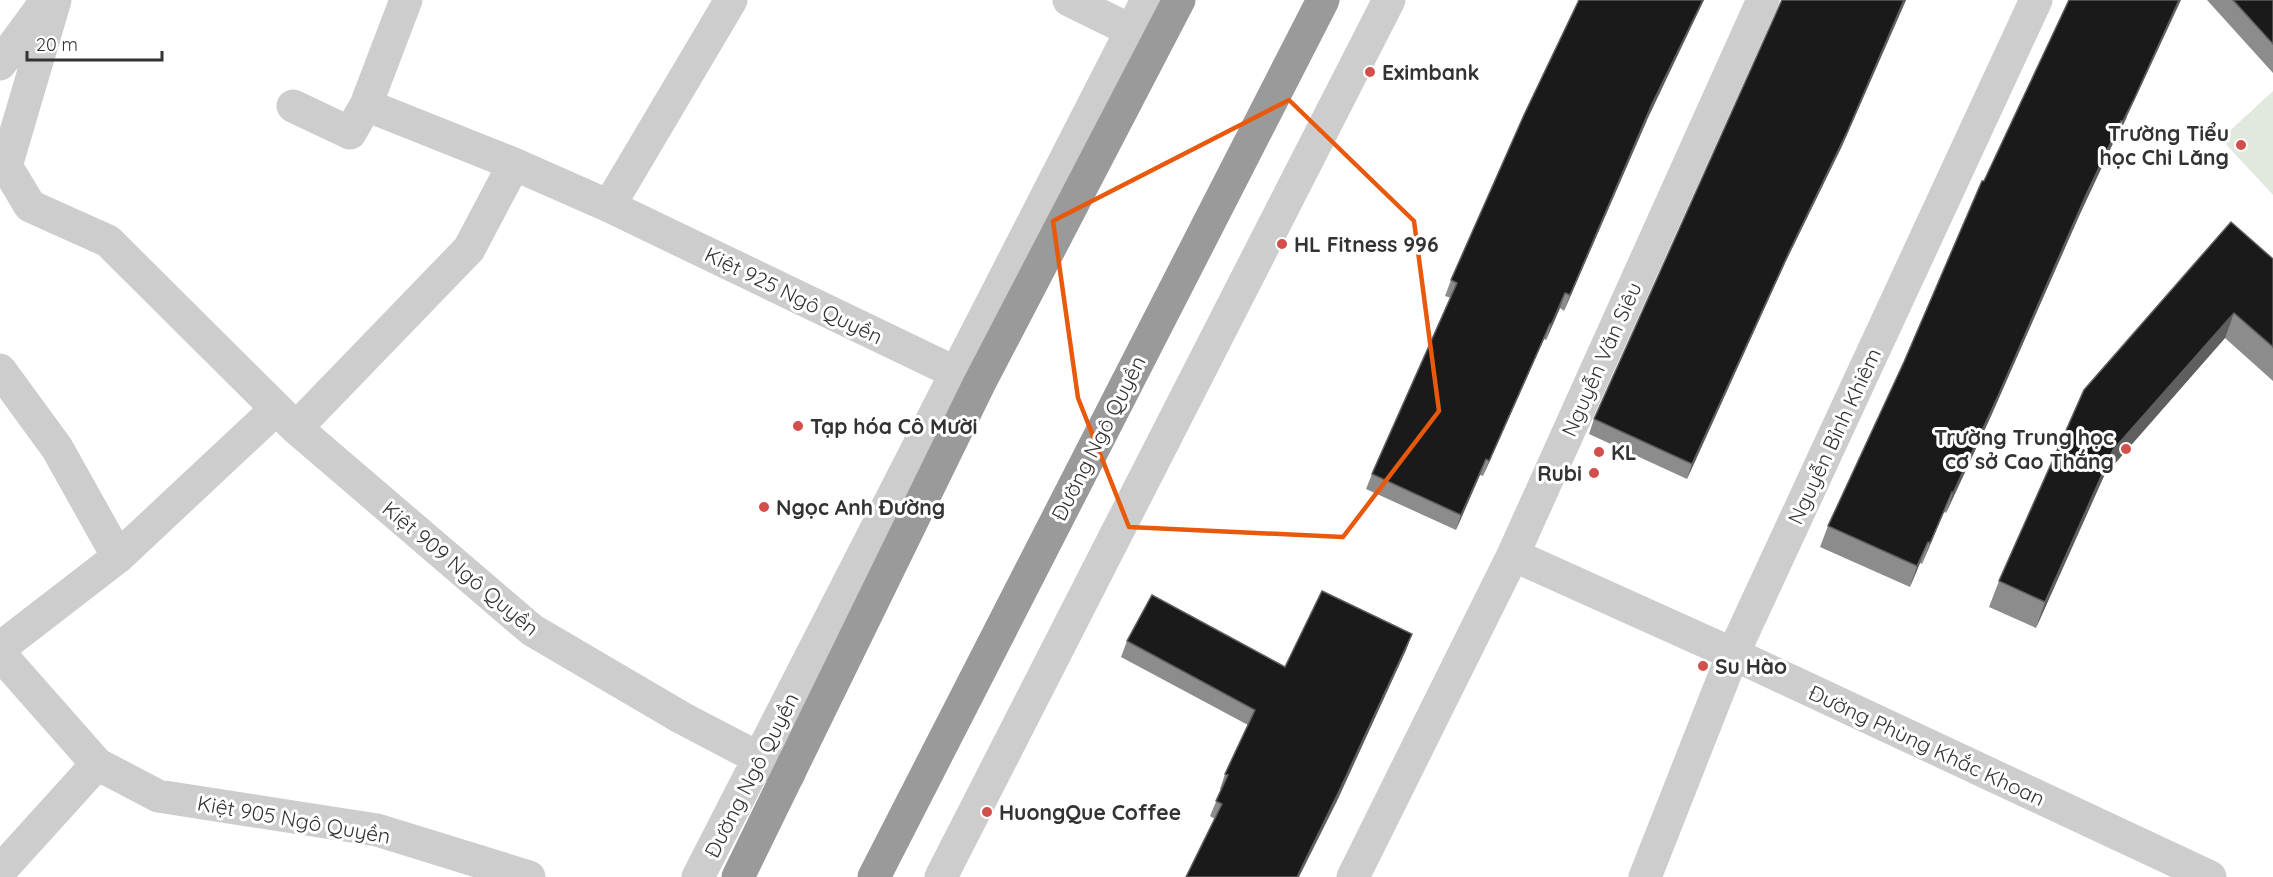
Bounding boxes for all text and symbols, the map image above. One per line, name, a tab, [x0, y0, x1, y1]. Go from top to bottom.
scale bar	[27, 24, 162, 62]
text: 20 m	[36, 33, 78, 56]
place label: Eximbank	[1382, 59, 1479, 85]
marker: Eximbank	[1363, 65, 1377, 79]
place label: Trường Tiểu học Chi Lăng	[2100, 120, 2229, 170]
marker: Trường Tiểu học Chi Lăng	[2234, 138, 2248, 152]
place label: HL Fitness 996	[1294, 231, 1439, 257]
marker: HL Fitness 996	[1275, 237, 1289, 251]
street label: Kiệt 925 Ngô Quyền	[701, 241, 887, 349]
street label: Nguyễn Văn Siêu	[1555, 278, 1647, 440]
street label: Nguyễn Bỉnh Khiêm	[1782, 344, 1886, 528]
street label: Đường Ngô Quyền	[1045, 351, 1151, 525]
place label: Tạp hóa Cô Mười	[810, 413, 978, 439]
marker: Tạp hóa Cô Mười	[791, 419, 805, 433]
place label: Trường Trung học cơ sở Cao Thắng	[1934, 424, 2114, 474]
place label: KL	[1611, 439, 1637, 465]
marker: Trường Trung học cơ sở Cao Thắng	[2119, 442, 2133, 456]
marker: KL	[1592, 445, 1606, 459]
place label: Rubi	[1537, 460, 1582, 486]
marker: Rubi	[1587, 466, 1601, 480]
place label: Ngọc Anh Đường	[776, 494, 945, 520]
street label: Kiệt 909 Ngô Quyền	[378, 495, 544, 641]
marker: Ngọc Anh Đường	[757, 500, 771, 514]
place label: Su Hào	[1715, 653, 1787, 679]
marker: Su Hào	[1696, 659, 1710, 673]
street label: Đường Phùng Khắc Khoan	[1805, 679, 2049, 811]
street label: Đường Ngô Quyền	[698, 688, 804, 862]
street label: Kiệt 905 Ngô Quyền	[195, 789, 393, 849]
place label: HuongQue Coffee	[999, 799, 1181, 825]
marker: HuongQue Coffee	[980, 805, 994, 819]

